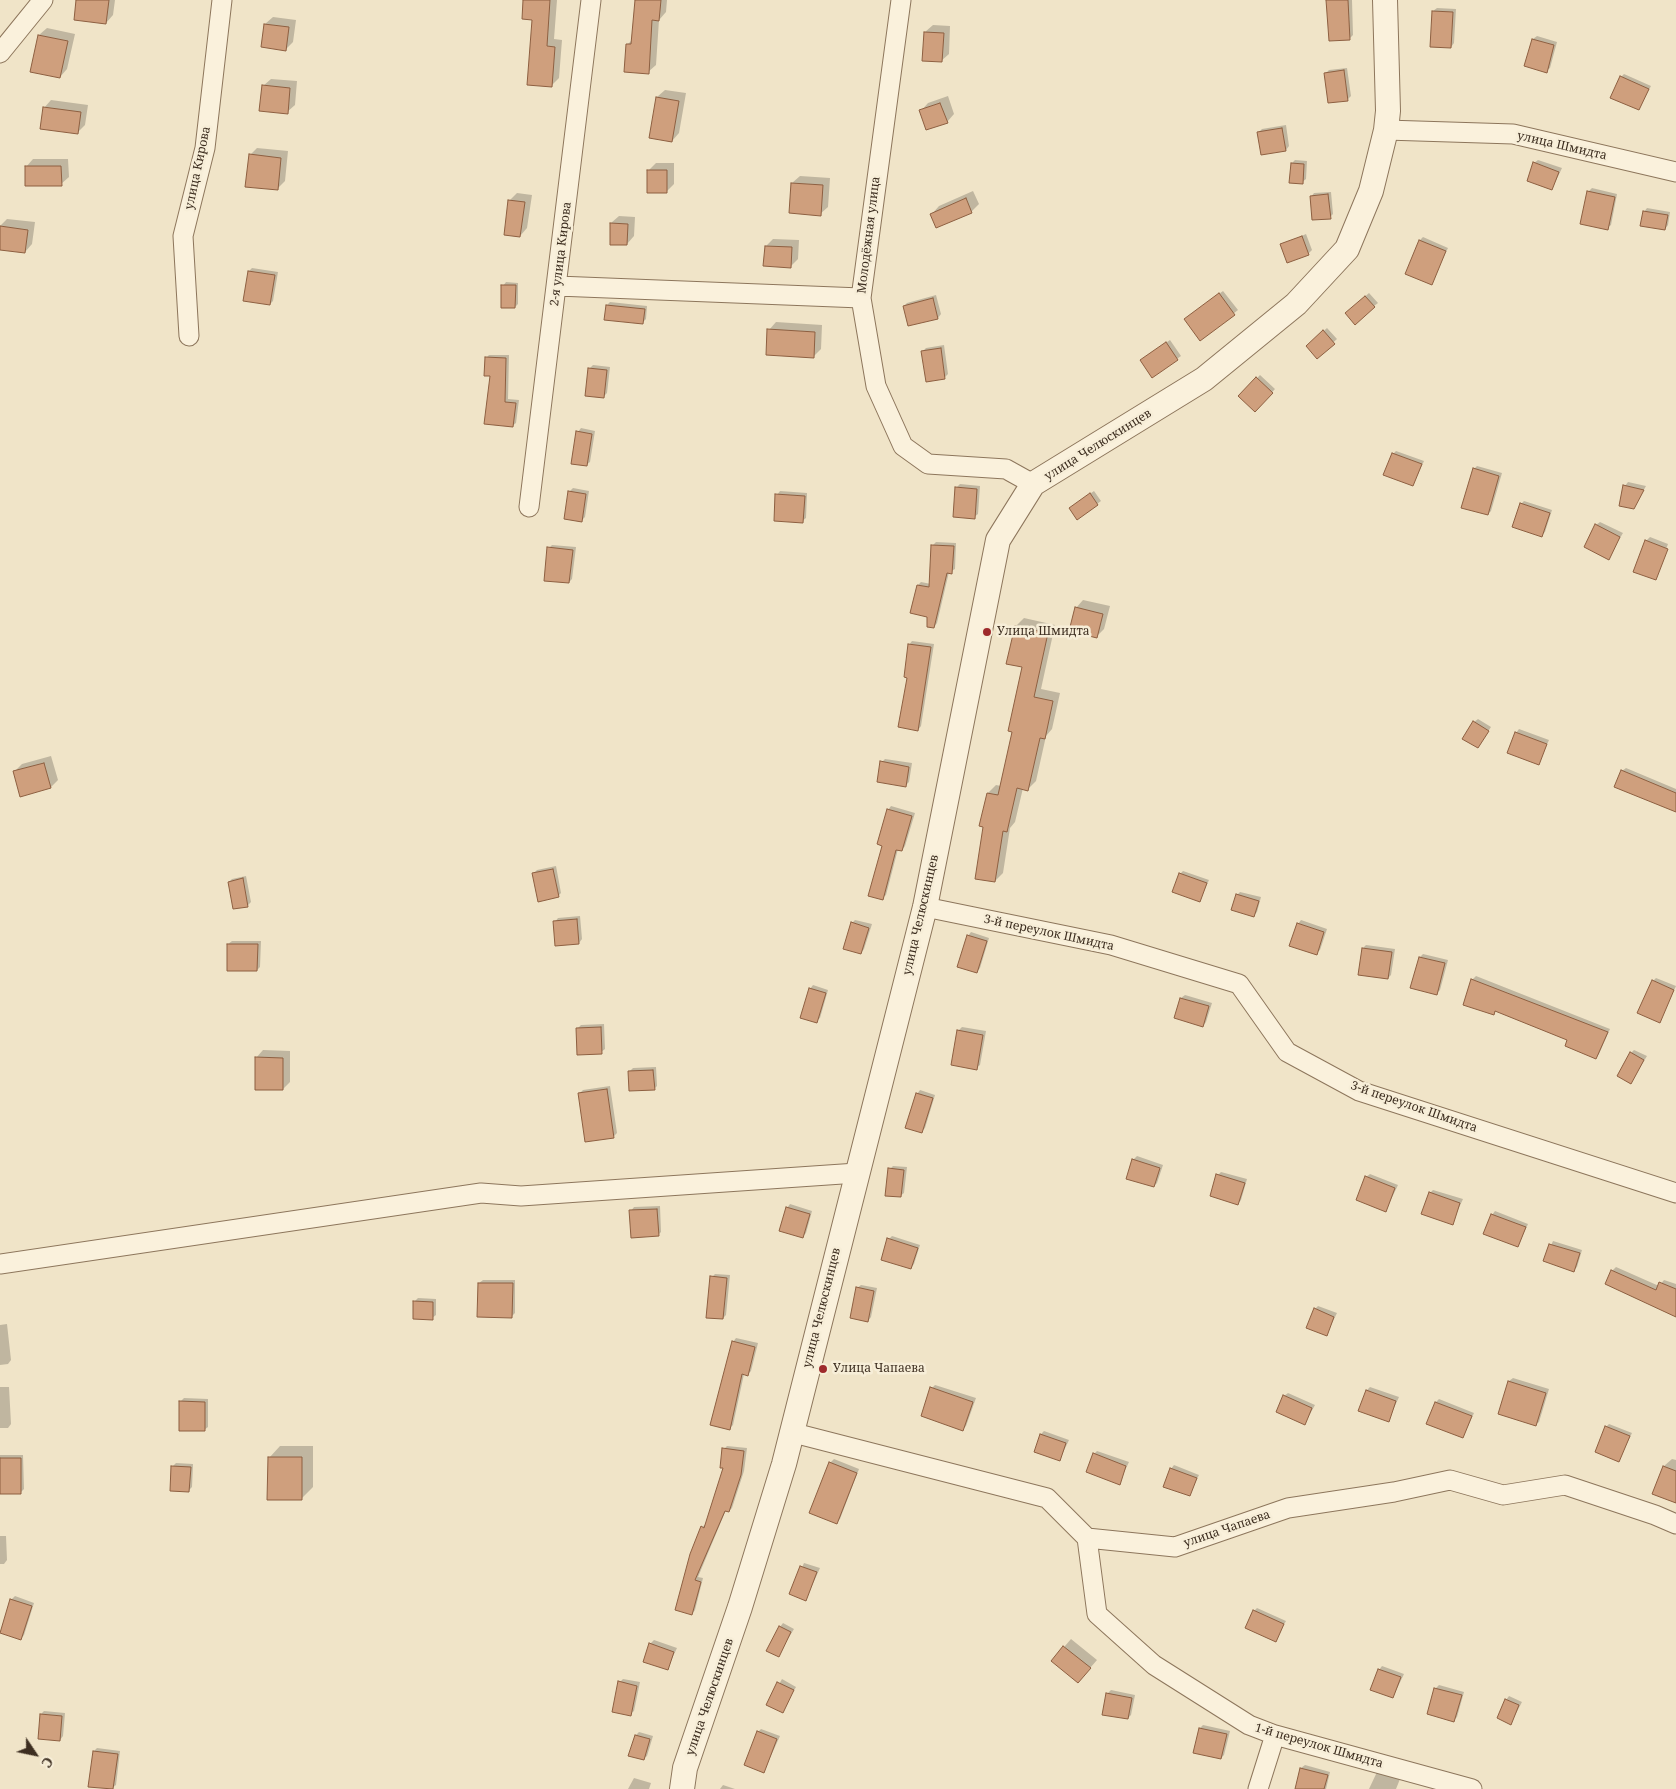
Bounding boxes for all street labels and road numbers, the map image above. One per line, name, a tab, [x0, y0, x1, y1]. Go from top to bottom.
street label: улица Кирова	[182, 125, 214, 211]
street label: улица Шмидта	[1516, 129, 1608, 163]
street label: Молодёжная улица	[855, 176, 883, 294]
street label: 2-я улица Кирова	[547, 201, 575, 307]
street label: улица Челюскинцев	[1042, 406, 1154, 484]
street label: улица Челюскинцев	[900, 853, 942, 977]
street label: 3-й переулок Шмидта	[983, 912, 1115, 954]
street label: 3-й переулок Шмидта	[1349, 1079, 1479, 1135]
street label: улица Челюскинцев	[800, 1247, 844, 1369]
street label: улица Чапаева	[1182, 1507, 1272, 1551]
street label: улица Челюскинцев	[683, 1636, 737, 1758]
street label: 1-й переулок Шмидта	[1253, 1721, 1385, 1771]

